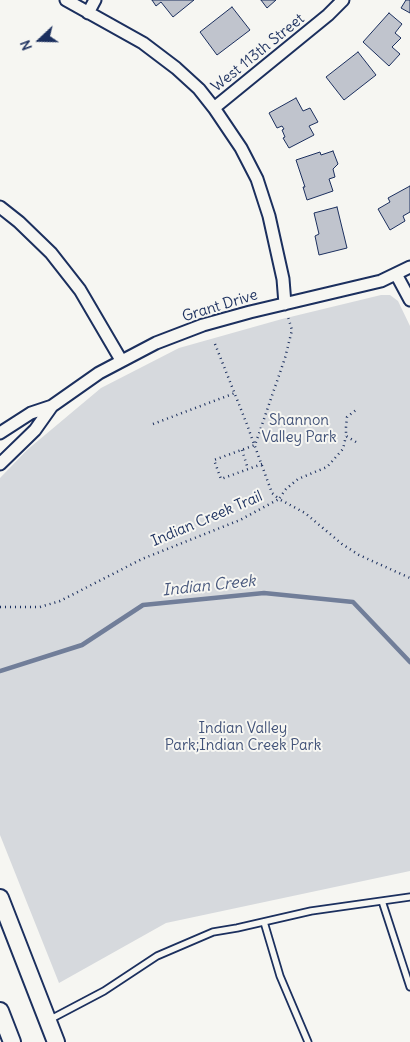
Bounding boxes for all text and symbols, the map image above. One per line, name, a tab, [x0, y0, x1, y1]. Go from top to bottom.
street label: West 113th Street	[208, 10, 308, 96]
north arrow	[15, 15, 65, 65]
text: N	[16, 38, 36, 53]
street label: Grant Drive	[180, 286, 260, 326]
park label: Shannon Valley Park	[261, 412, 337, 447]
street label: Indian Creek Trail	[149, 487, 265, 551]
water label: Indian Creek	[162, 572, 256, 600]
park label: Indian Valley Park;Indian Creek Park	[165, 720, 321, 755]

